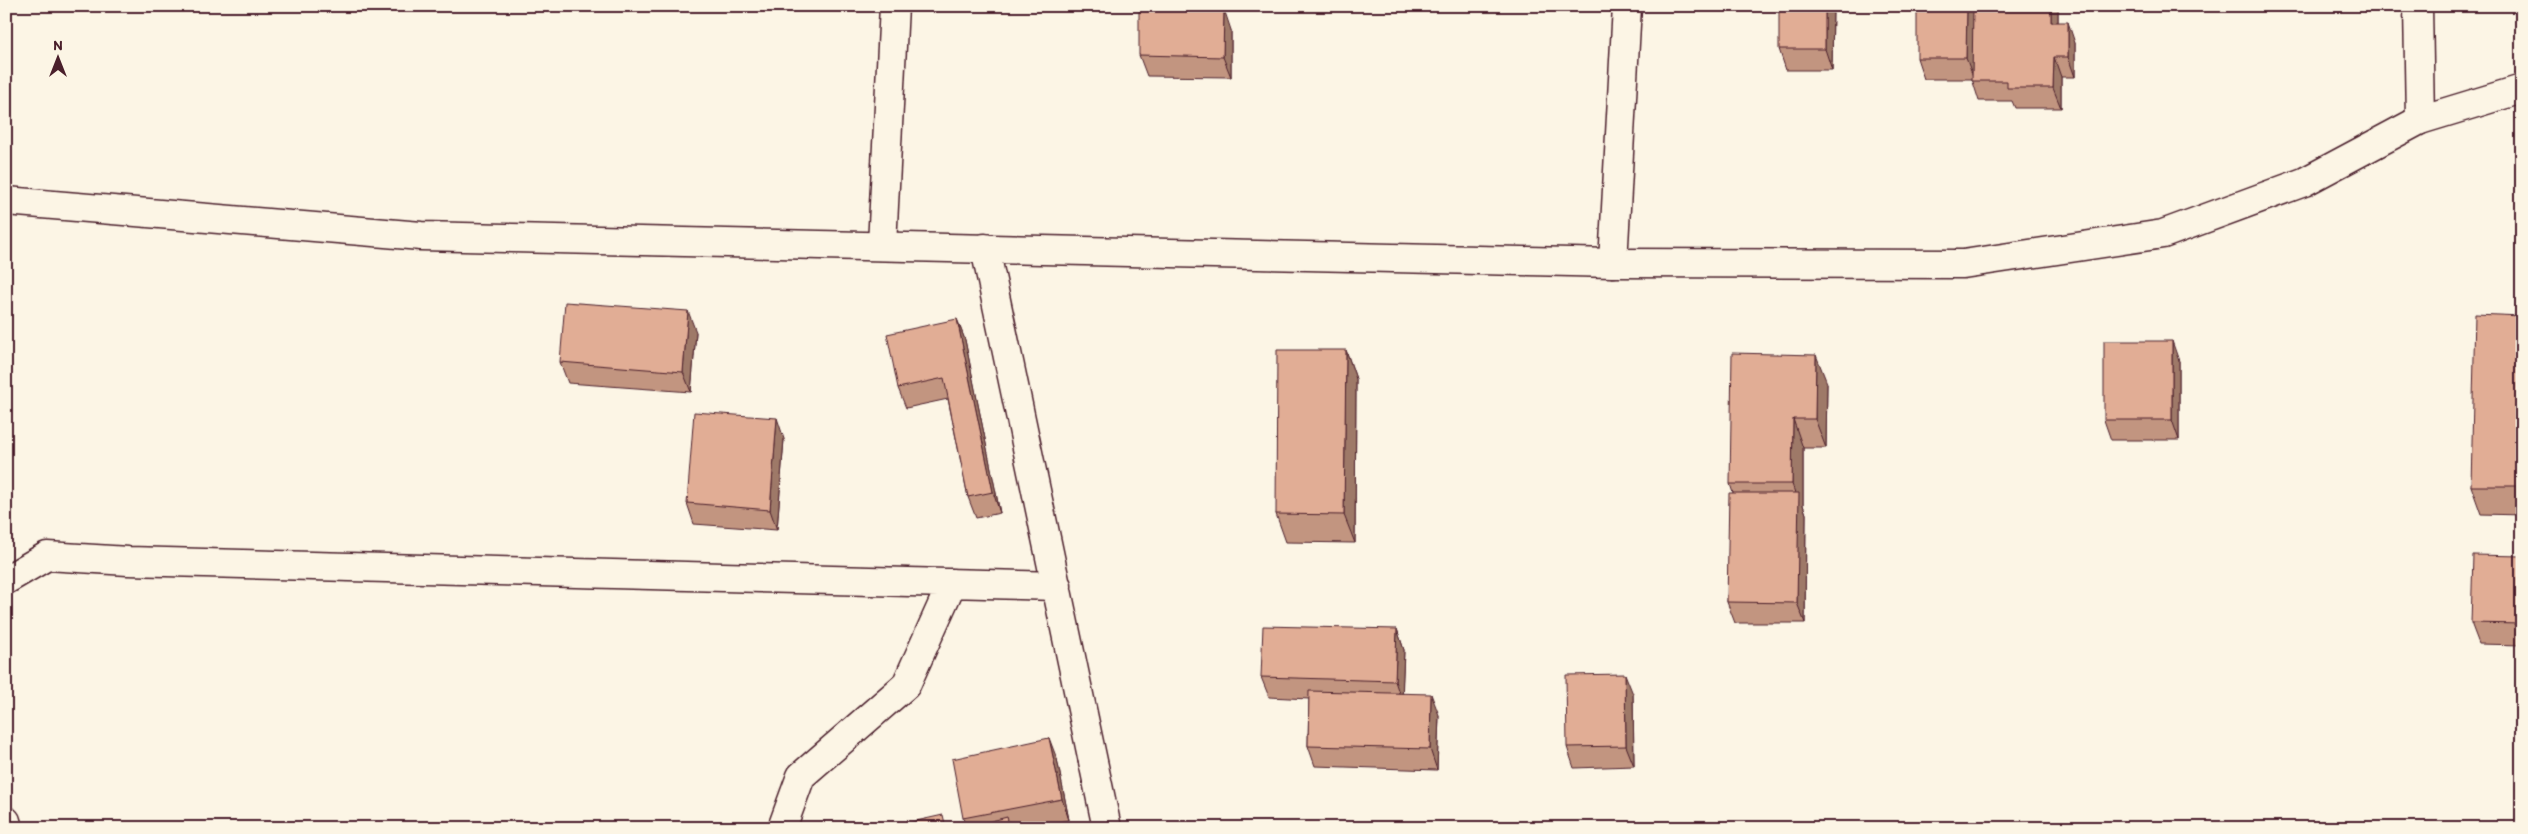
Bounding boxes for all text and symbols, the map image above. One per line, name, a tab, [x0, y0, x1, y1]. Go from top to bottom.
north arrow	[32, 32, 82, 82]
text: N	[53, 37, 63, 54]

